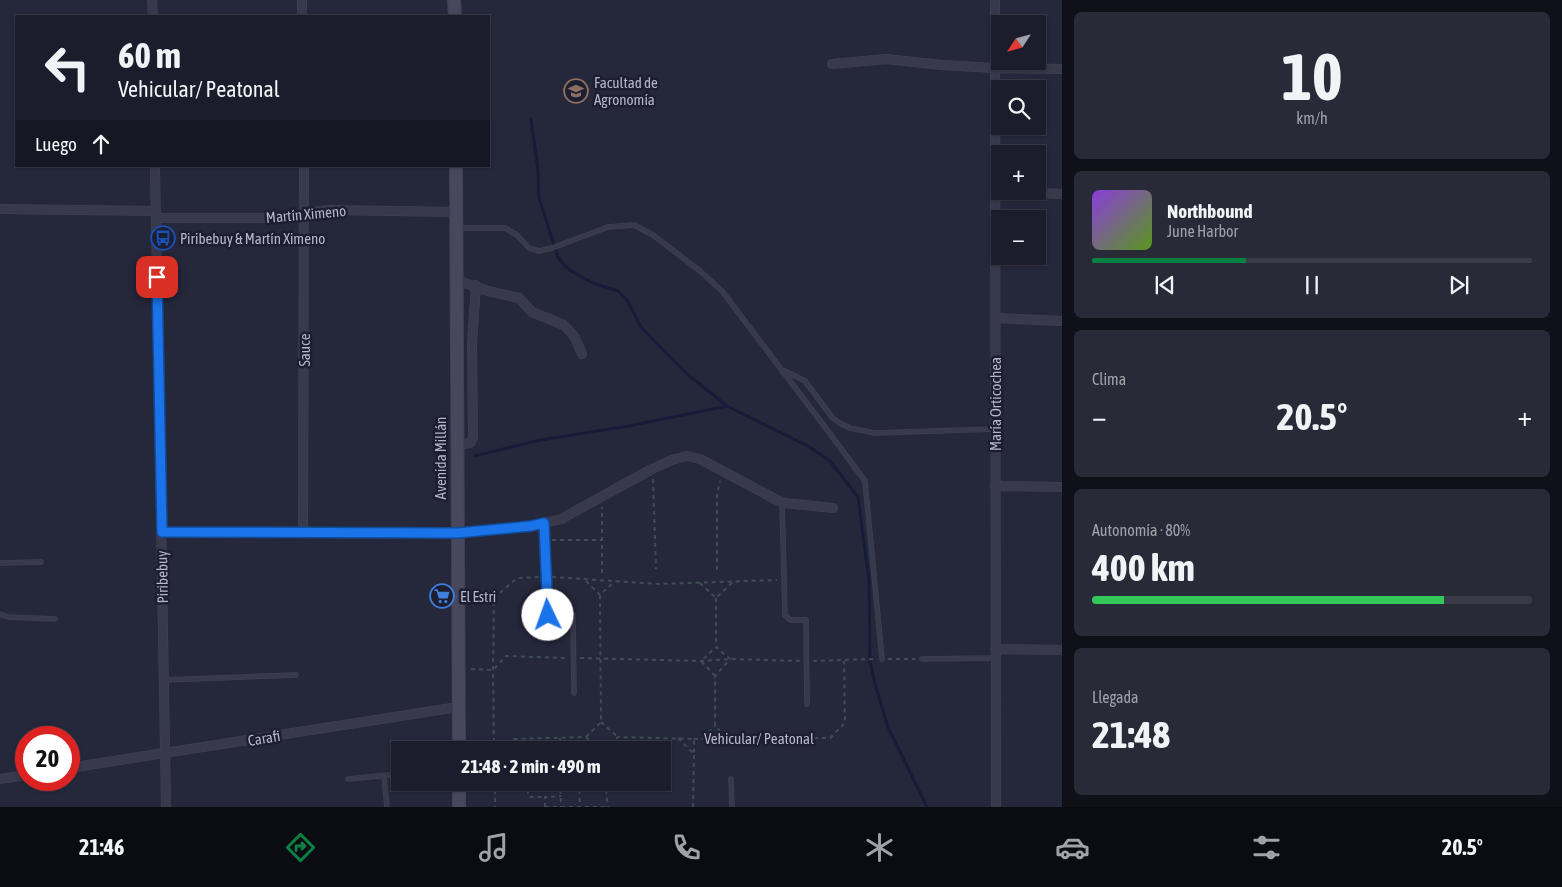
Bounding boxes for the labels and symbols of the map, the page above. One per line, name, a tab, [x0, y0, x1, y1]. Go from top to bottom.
north arrow	[991, 15, 1046, 70]
place label: Facultad de Agronomía	[594, 74, 658, 108]
school or university icon: Facultad de Agronomía	[563, 78, 589, 104]
street label: Martín Ximeno	[265, 202, 347, 226]
bus stop icon: Piribebuy & Martín Ximeno	[150, 225, 176, 251]
place label: Piribebuy & Martín Ximeno	[180, 230, 325, 247]
pin	[136, 256, 178, 298]
street label: Sauce	[296, 333, 313, 366]
street label: María Orticochea	[987, 357, 1004, 451]
street label: Avenida Millán	[432, 417, 449, 499]
street label: Piribebuy	[153, 550, 171, 604]
supermarket icon: El Estri	[429, 583, 455, 609]
place label: El Estri	[460, 588, 496, 605]
position arrow	[521, 588, 573, 640]
speed limit sign: 20	[15, 726, 80, 791]
street label: Carafi	[247, 727, 281, 749]
street label: Vehicular/ Peatonal	[704, 730, 814, 747]

